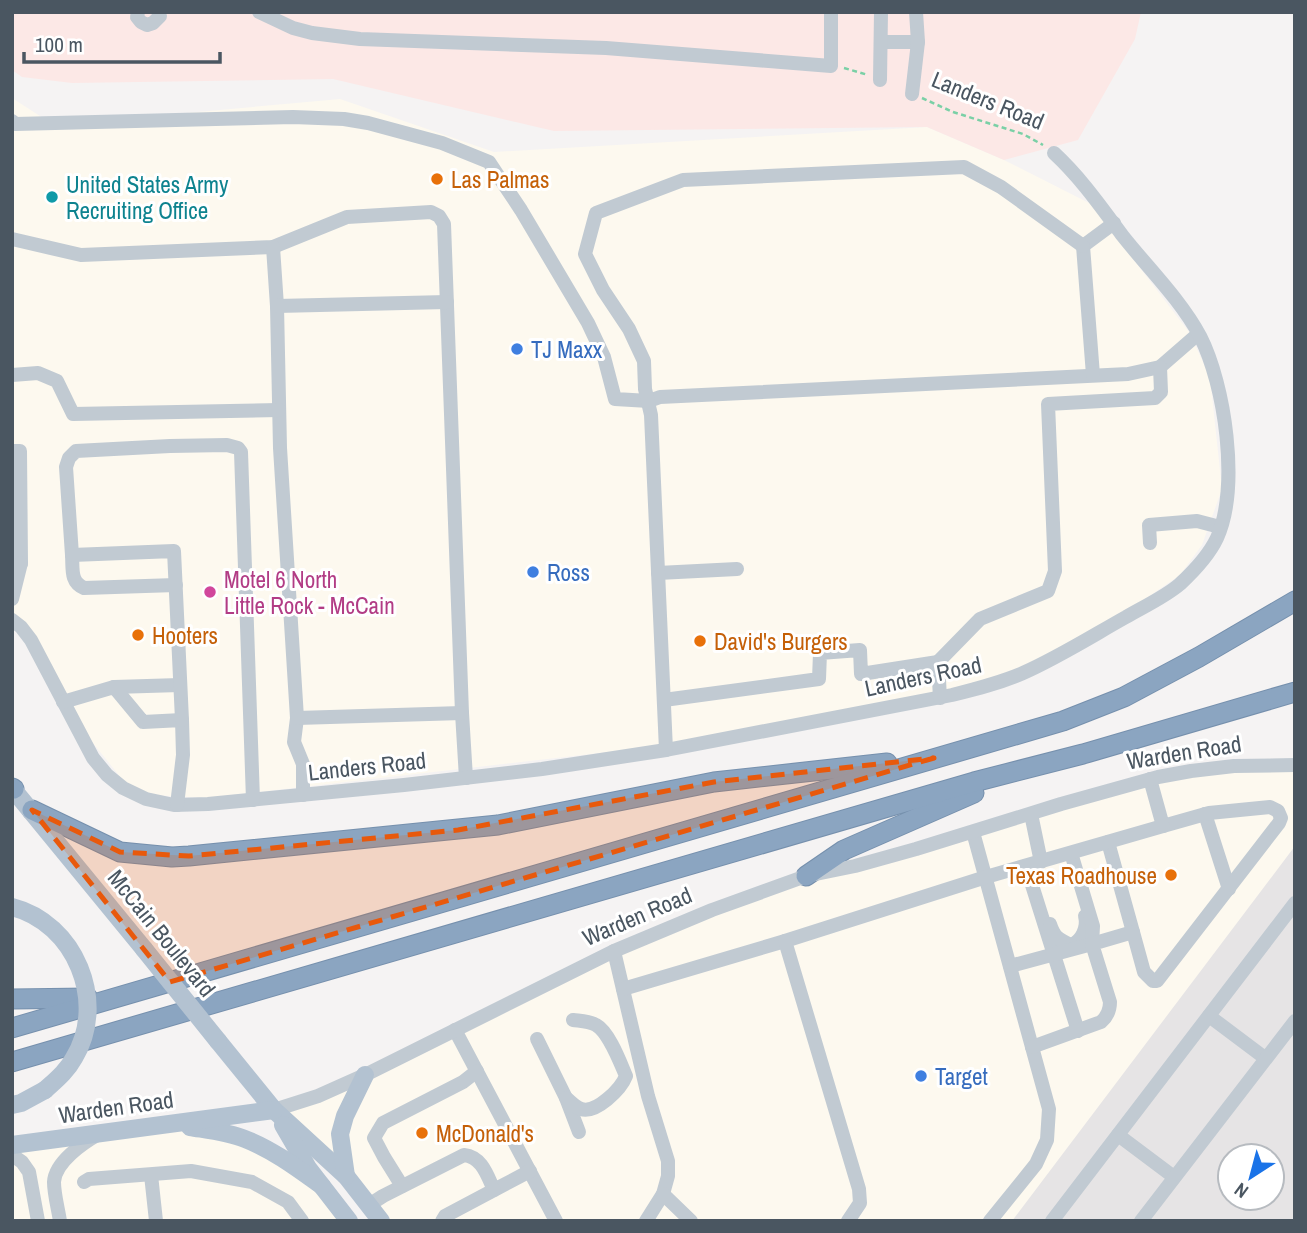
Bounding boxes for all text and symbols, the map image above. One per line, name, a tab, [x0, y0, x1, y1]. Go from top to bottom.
scale bar	[24, 21, 220, 65]
text: 100 m	[35, 30, 83, 59]
street label: Landers Road	[927, 63, 1049, 137]
place label: Las Palmas	[451, 164, 550, 195]
place label: United States Army Recruiting Office	[66, 169, 229, 226]
marker: Las Palmas	[429, 171, 445, 187]
marker: United States Army Recruiting Office	[44, 189, 60, 205]
place label: TJ Maxx	[531, 334, 603, 365]
marker: TJ Maxx	[509, 341, 525, 357]
place label: Ross	[547, 557, 590, 588]
place label: Motel 6 North Little Rock - McCain	[224, 564, 395, 621]
marker: Ross	[525, 564, 541, 580]
marker: Motel 6 North Little Rock - McCain	[202, 584, 218, 600]
place label: Hooters	[152, 620, 218, 651]
place label: David's Burgers	[714, 626, 848, 657]
marker: Hooters	[130, 627, 146, 643]
marker: David's Burgers	[692, 633, 708, 649]
street label: Landers Road	[862, 649, 984, 703]
street label: Warden Road	[1124, 728, 1244, 776]
street label: Landers Road	[306, 744, 428, 788]
place label: Texas Roadhouse	[1006, 860, 1157, 891]
street label: McCain Boulevard	[101, 863, 223, 1003]
marker: Texas Roadhouse	[1163, 867, 1179, 883]
street label: Warden Road	[578, 879, 696, 953]
place label: Target	[935, 1061, 988, 1092]
marker: Target	[913, 1068, 929, 1084]
street label: Warden Road	[57, 1084, 175, 1130]
place label: McDonald's	[436, 1118, 534, 1149]
marker: McDonald's	[414, 1125, 430, 1141]
north arrow	[1216, 1142, 1286, 1212]
text: N	[1229, 1177, 1253, 1205]

